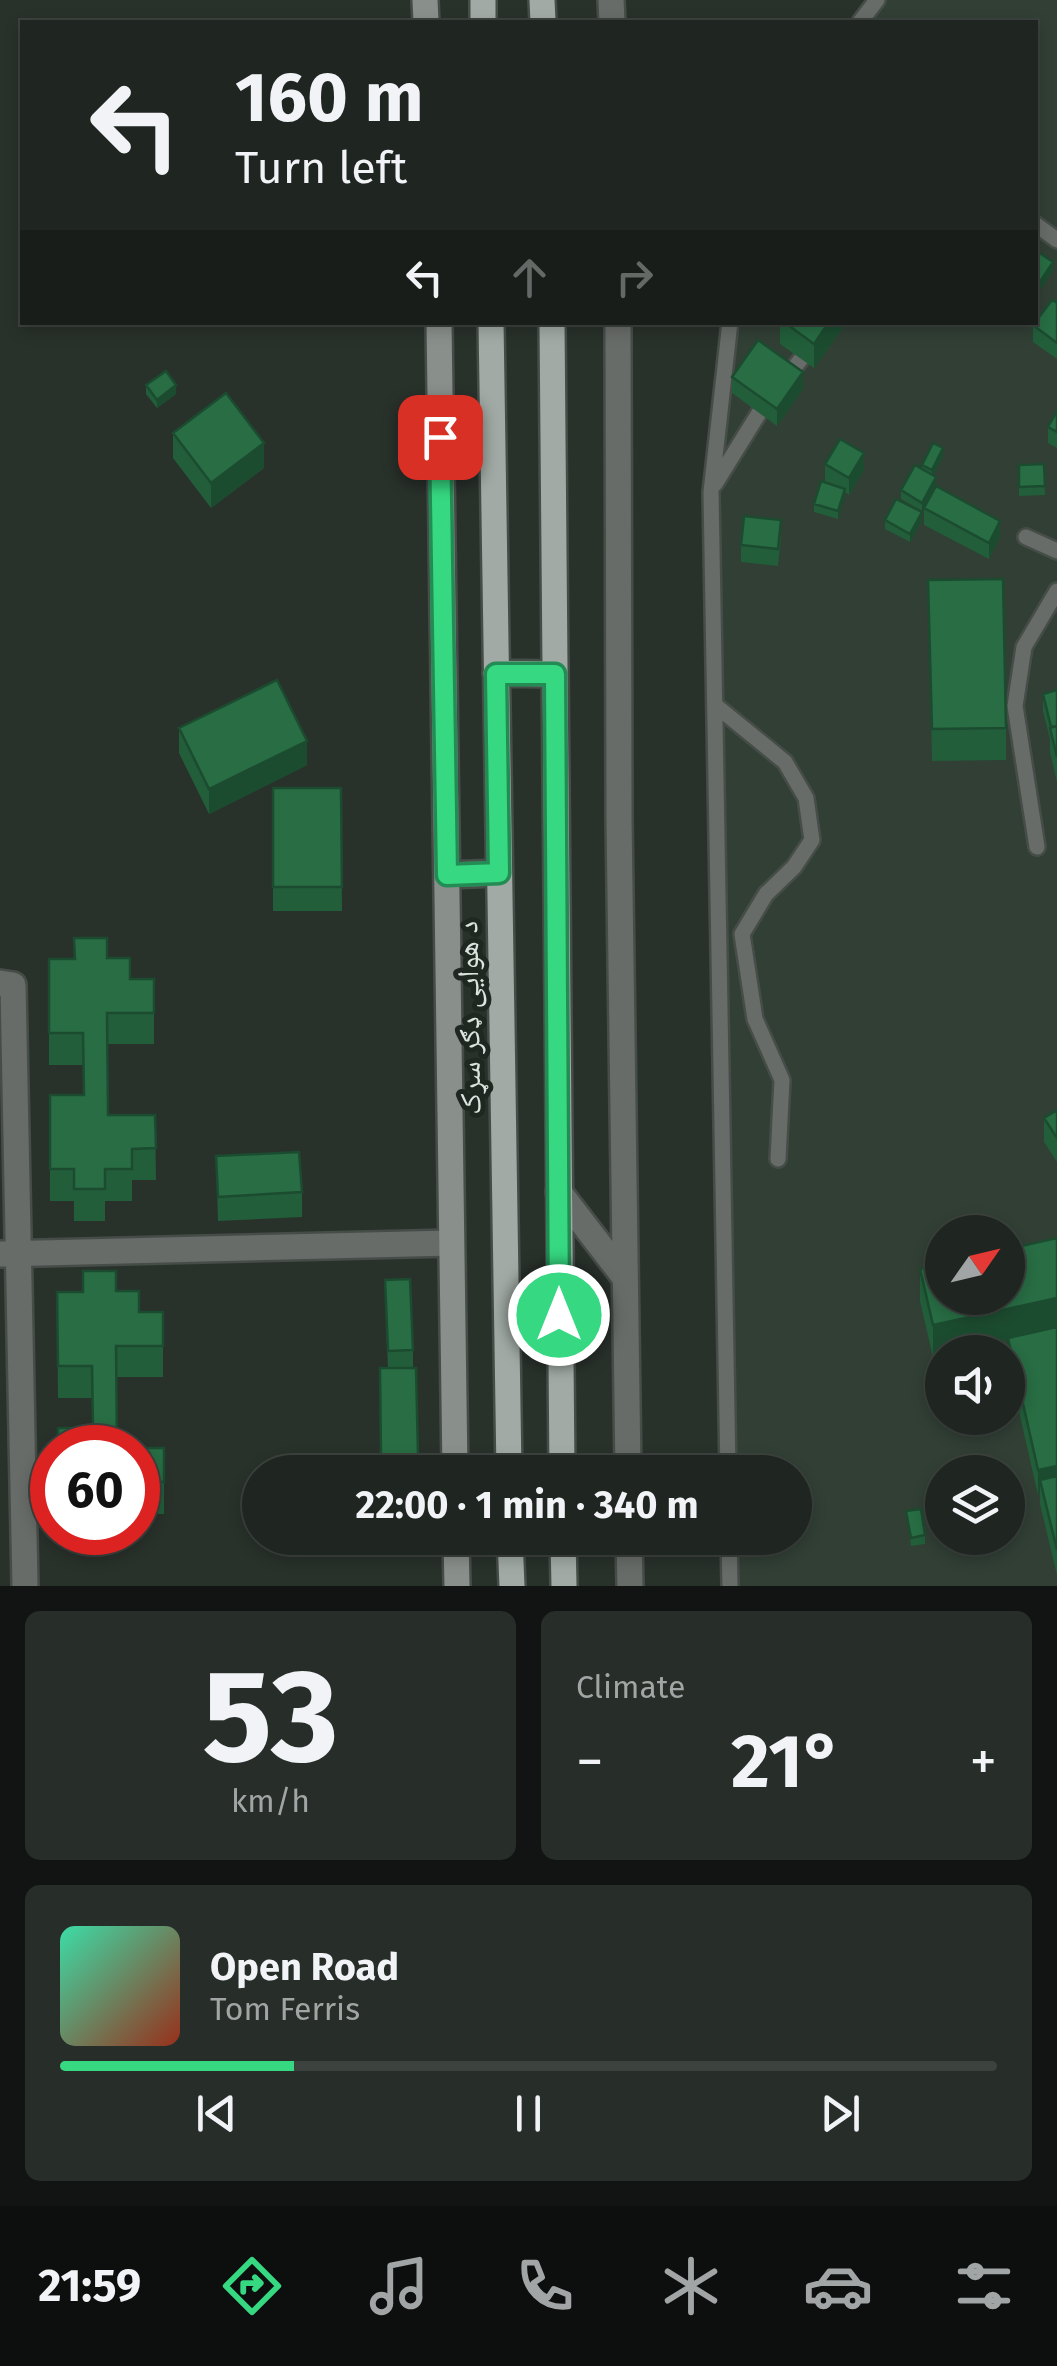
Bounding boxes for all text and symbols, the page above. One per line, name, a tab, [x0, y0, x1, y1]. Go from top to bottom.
text: 160 m	[235, 56, 424, 140]
icon: left	[70, 60, 200, 190]
text: Turn left	[235, 141, 407, 195]
icon: left	[397, 250, 452, 305]
icon: ahead	[502, 250, 557, 305]
icon: right	[607, 250, 662, 305]
pin	[398, 395, 483, 480]
icon: arrive	[413, 410, 468, 465]
street label: د هوایی ډګر سړک	[449, 921, 489, 1115]
north arrow	[925, 1215, 1025, 1315]
map controls	[925, 1215, 1025, 1555]
position arrow	[507, 1263, 611, 1367]
button: sound	[925, 1335, 1025, 1435]
speed limit sign: 60	[30, 1425, 160, 1555]
button: layers	[925, 1455, 1025, 1555]
text: 22:00 · 1 min · 340 m	[355, 1482, 699, 1528]
text: 53	[202, 1639, 339, 1795]
text: Climate	[576, 1668, 685, 1706]
text: 21°	[731, 1717, 842, 1807]
text: −	[576, 1729, 604, 1795]
text: +	[970, 1729, 997, 1795]
text: km/h	[231, 1782, 310, 1820]
text: Open Road	[210, 1944, 399, 1990]
text: Tom Ferris	[210, 1990, 360, 2028]
icon: previous	[189, 2086, 244, 2141]
icon: pause	[501, 2086, 556, 2141]
icon: next	[813, 2086, 868, 2141]
icon: directions	[217, 2251, 287, 2321]
icon: music	[364, 2251, 434, 2321]
icon: phone	[510, 2251, 580, 2321]
icon: climate	[656, 2251, 726, 2321]
icon: car	[803, 2251, 873, 2321]
icon: filters	[949, 2251, 1019, 2321]
text: 21:59	[38, 2259, 141, 2313]

